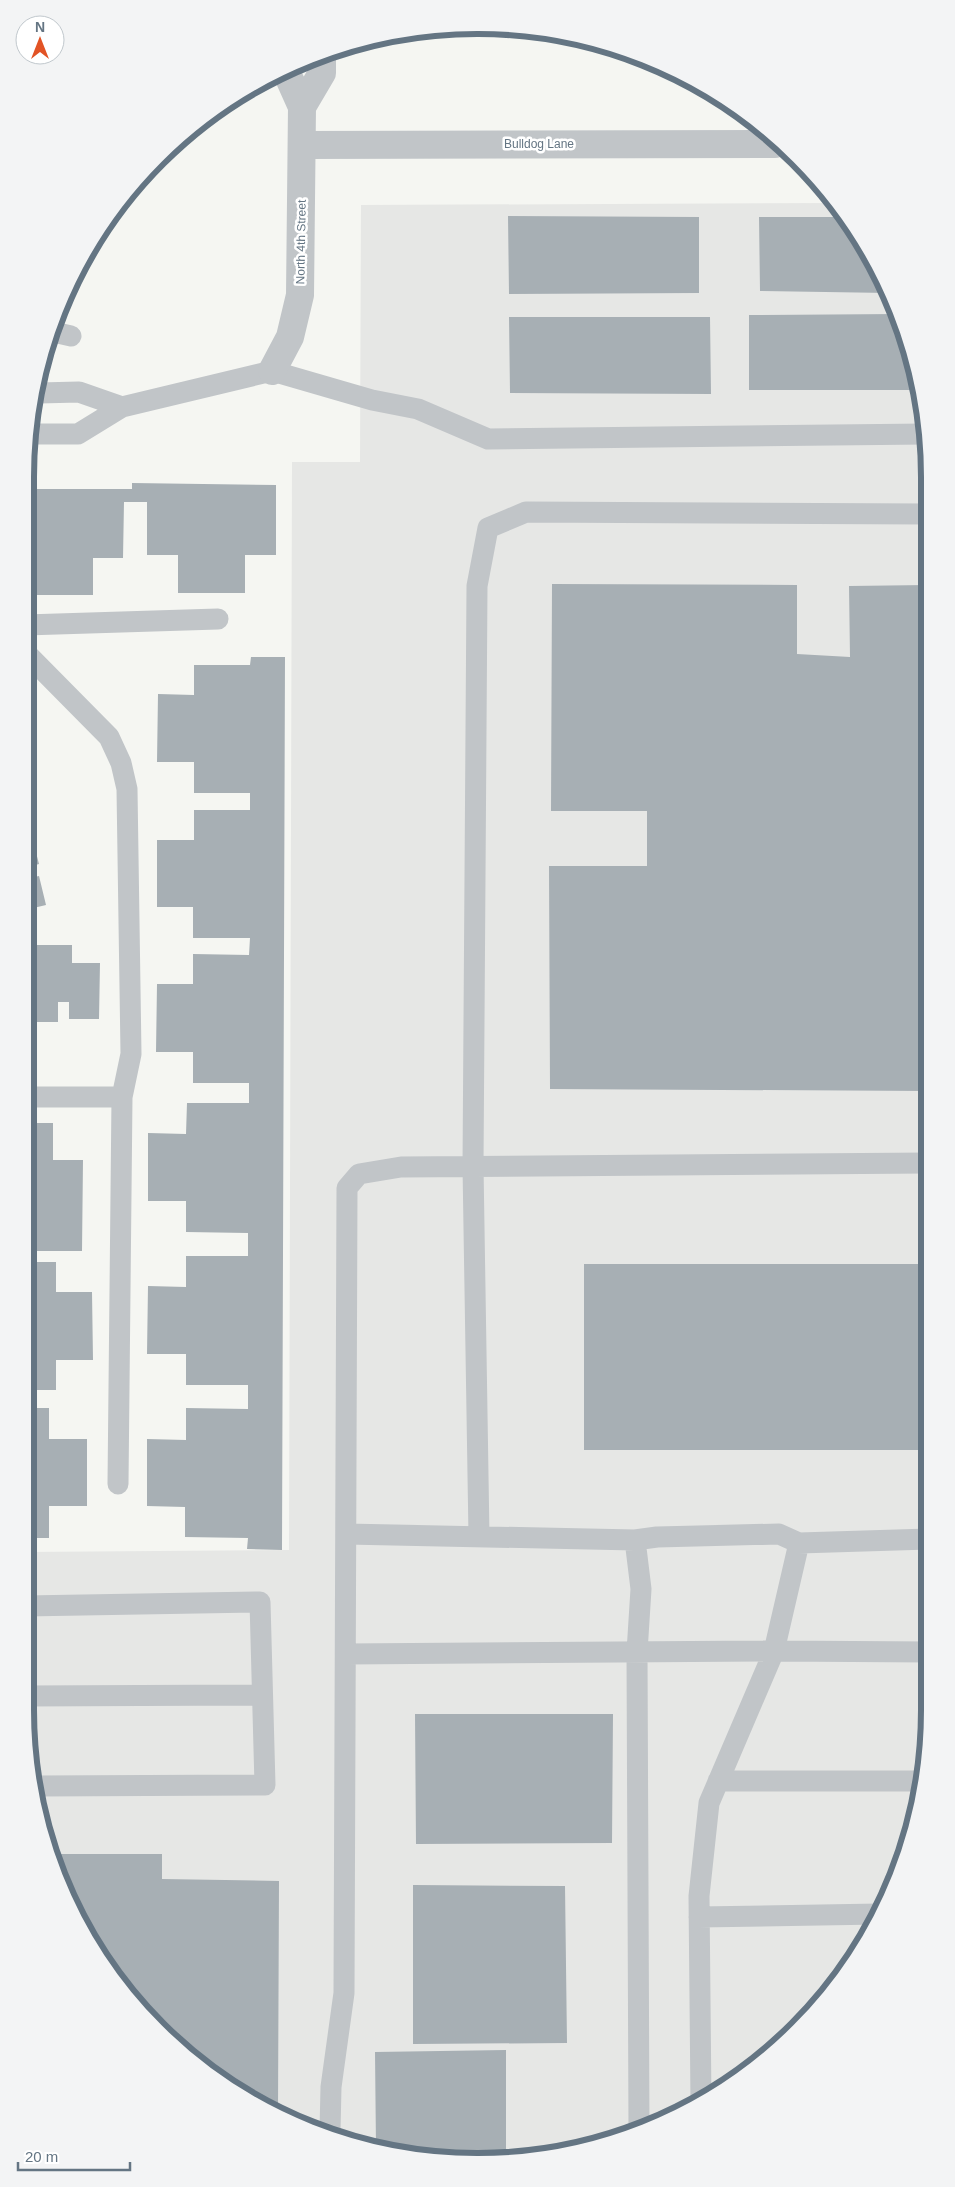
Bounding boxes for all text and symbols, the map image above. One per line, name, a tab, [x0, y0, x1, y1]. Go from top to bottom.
north arrow	[15, 15, 65, 65]
text: N	[35, 19, 45, 35]
street label: Bulldog Lane	[504, 137, 574, 151]
street label: North 4th Street	[293, 199, 309, 284]
scale bar	[18, 2140, 130, 2172]
text: 20 m	[25, 2148, 58, 2165]

